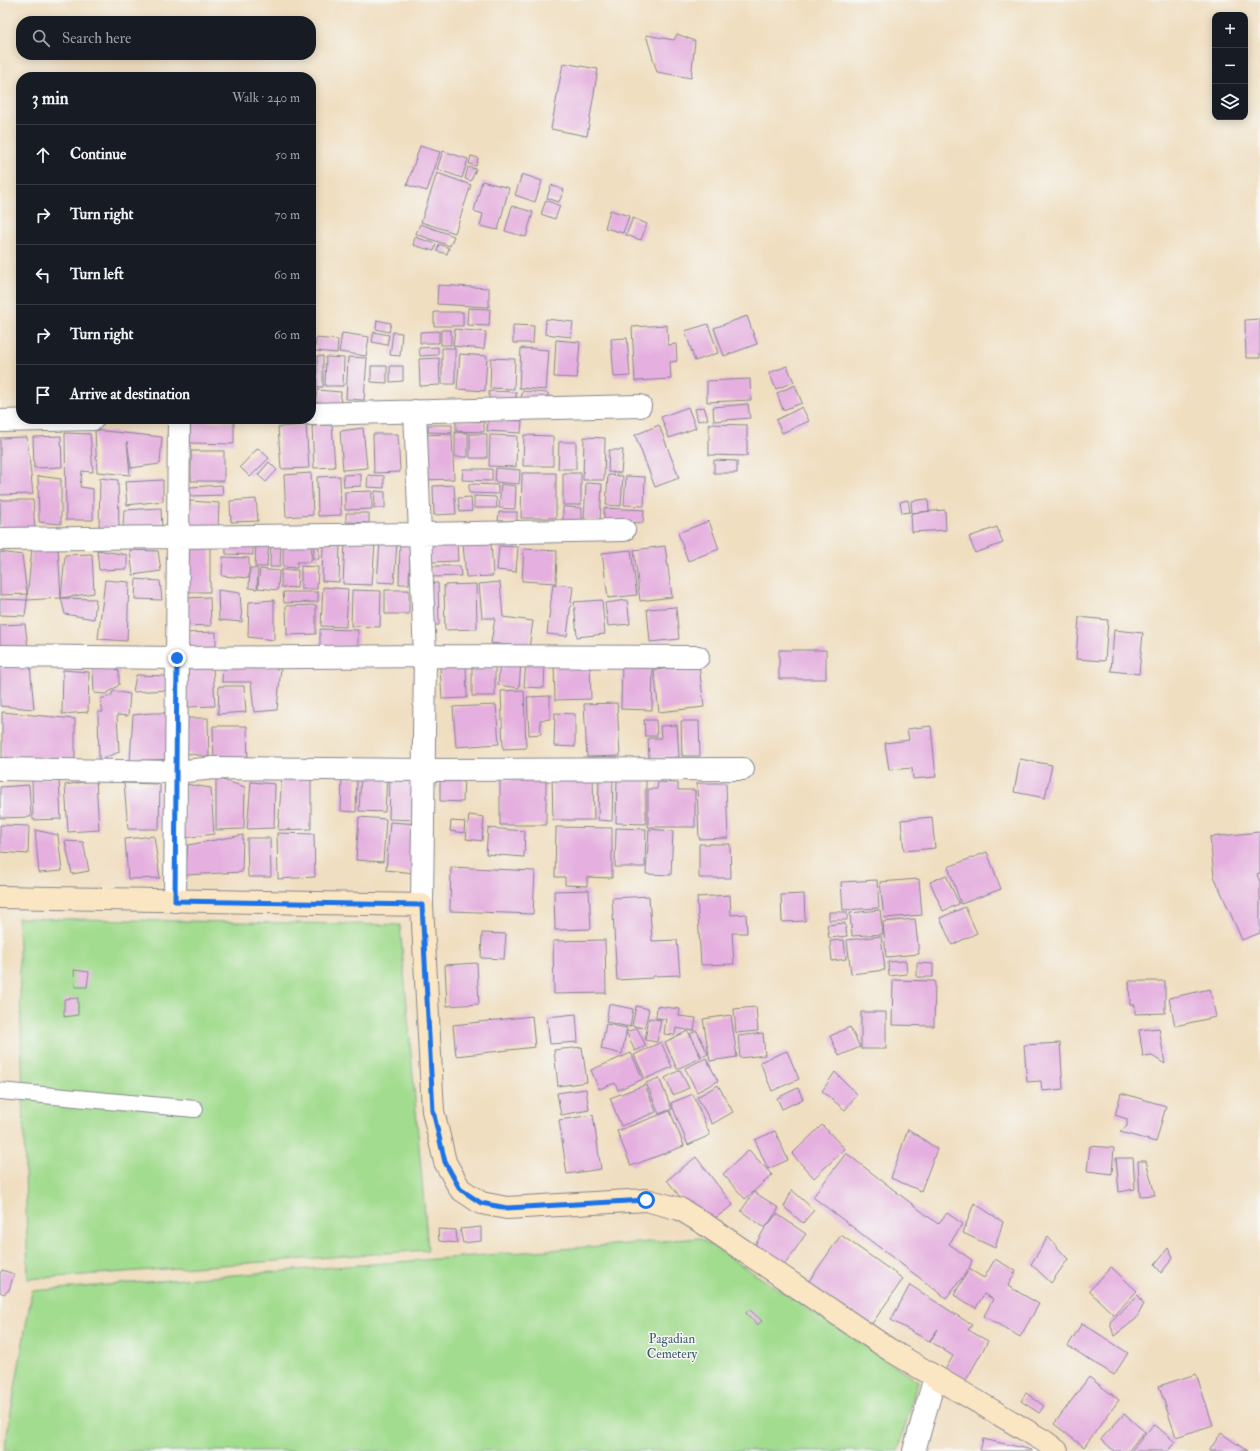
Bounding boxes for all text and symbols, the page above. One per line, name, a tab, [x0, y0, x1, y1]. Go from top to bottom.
map controls	[1212, 12, 1248, 120]
button: +	[1212, 12, 1248, 48]
search box	[16, 16, 316, 60]
icon: search	[30, 27, 52, 49]
text: Search here	[62, 29, 131, 48]
button: −	[1212, 48, 1248, 84]
button: layers	[1212, 84, 1248, 120]
text: 3 min	[32, 88, 69, 109]
text: Walk · 240 m	[232, 90, 300, 106]
icon: ahead	[32, 144, 54, 166]
text: Continue	[70, 145, 126, 164]
text: 50 m	[275, 147, 300, 163]
icon: right	[32, 204, 54, 226]
text: Turn right	[70, 205, 133, 224]
text: 70 m	[275, 207, 300, 223]
icon: left	[32, 264, 54, 286]
text: Turn left	[70, 265, 124, 284]
text: 60 m	[274, 267, 300, 283]
icon: right	[32, 324, 54, 346]
text: Turn right	[70, 325, 133, 344]
text: 60 m	[274, 327, 300, 343]
icon: arrive	[32, 384, 54, 406]
text: Arrive at destination	[70, 385, 190, 404]
route end	[168, 649, 186, 667]
route start	[637, 1191, 655, 1209]
park label: Pagadian Cemetery	[647, 1331, 698, 1363]

